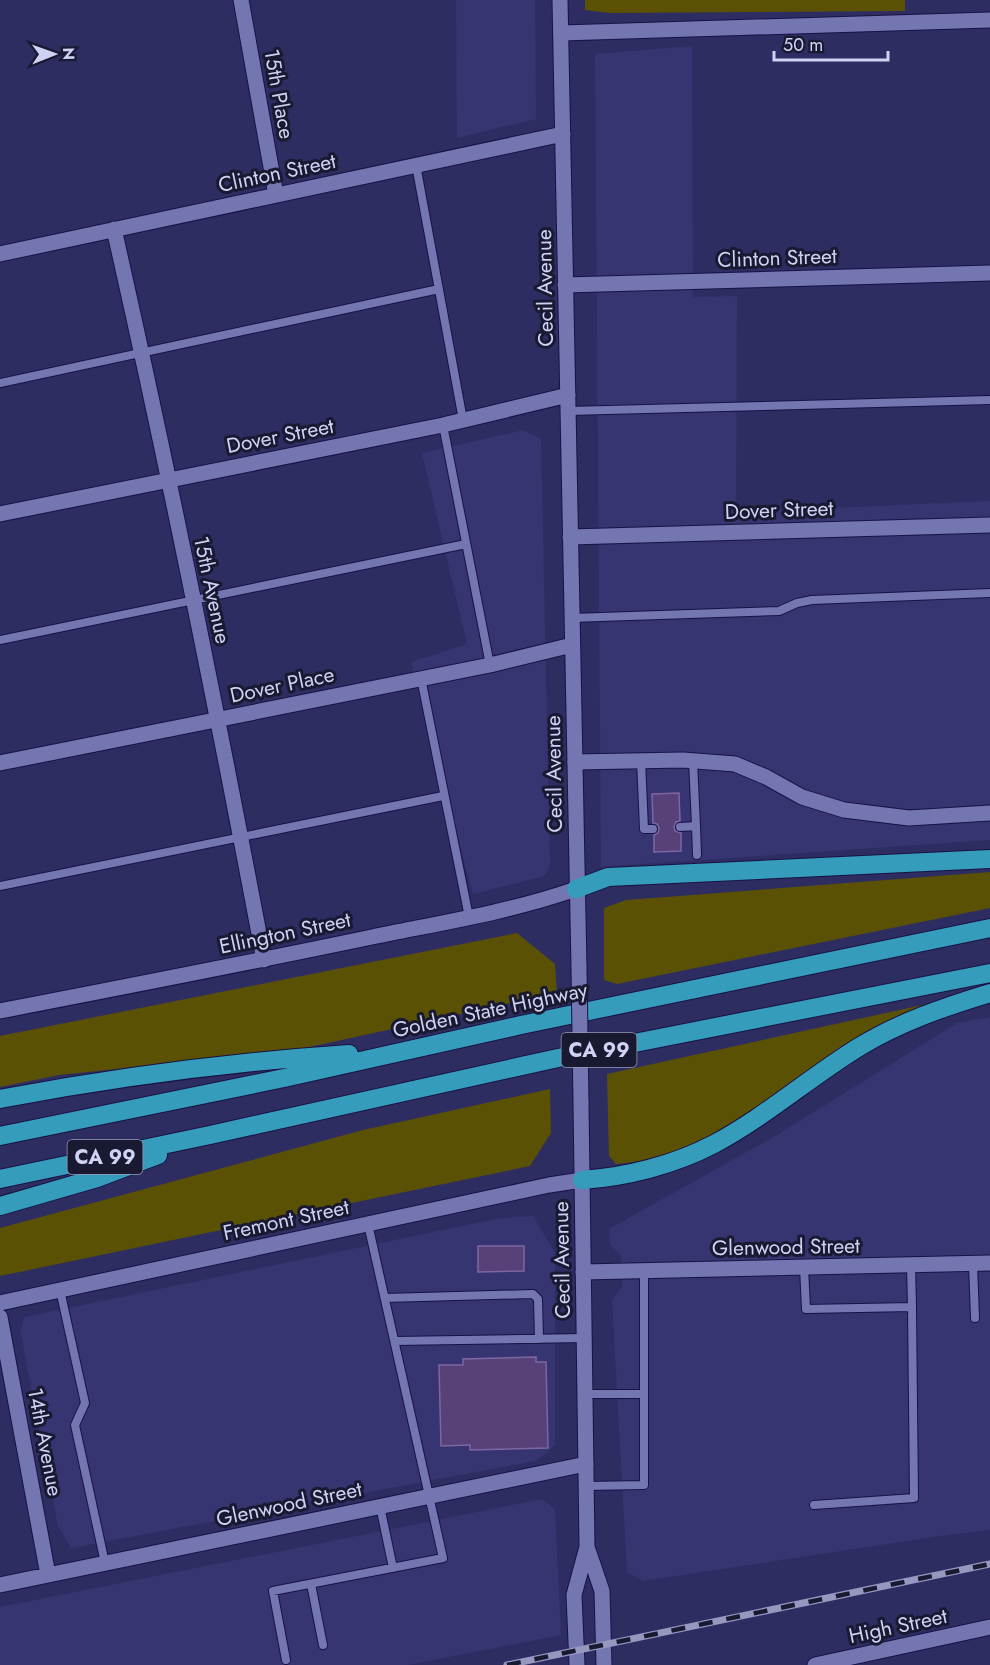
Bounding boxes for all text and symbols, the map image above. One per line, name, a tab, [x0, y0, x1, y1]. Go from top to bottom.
north arrow	[24, 24, 84, 84]
scale bar	[774, 24, 888, 62]
text: 50 m	[783, 32, 823, 58]
text: N	[57, 47, 80, 60]
street label: 15th Place	[256, 47, 302, 142]
street label: Clinton Street	[215, 146, 339, 200]
street label: Cecil Avenue	[529, 229, 561, 347]
street label: Clinton Street	[717, 241, 837, 275]
street label: Dover Street	[224, 411, 336, 461]
street label: Dover Street	[724, 493, 834, 527]
street label: 15th Avenue	[186, 534, 238, 647]
street label: Dover Place	[227, 659, 337, 711]
street label: Cecil Avenue	[538, 715, 570, 833]
street label: Ellington Street	[217, 904, 353, 962]
street label: Golden State Highway	[390, 975, 591, 1045]
road number: CA 99	[562, 1033, 636, 1067]
road number: CA 99	[68, 1140, 142, 1174]
street label: Fremont Street	[220, 1192, 352, 1248]
street label: Cecil Avenue	[546, 1201, 578, 1319]
street label: Glenwood Street	[712, 1231, 860, 1263]
street label: 14th Avenue	[20, 1385, 70, 1499]
street label: Glenwood Street	[213, 1474, 365, 1534]
street label: High Street	[846, 1601, 950, 1651]

